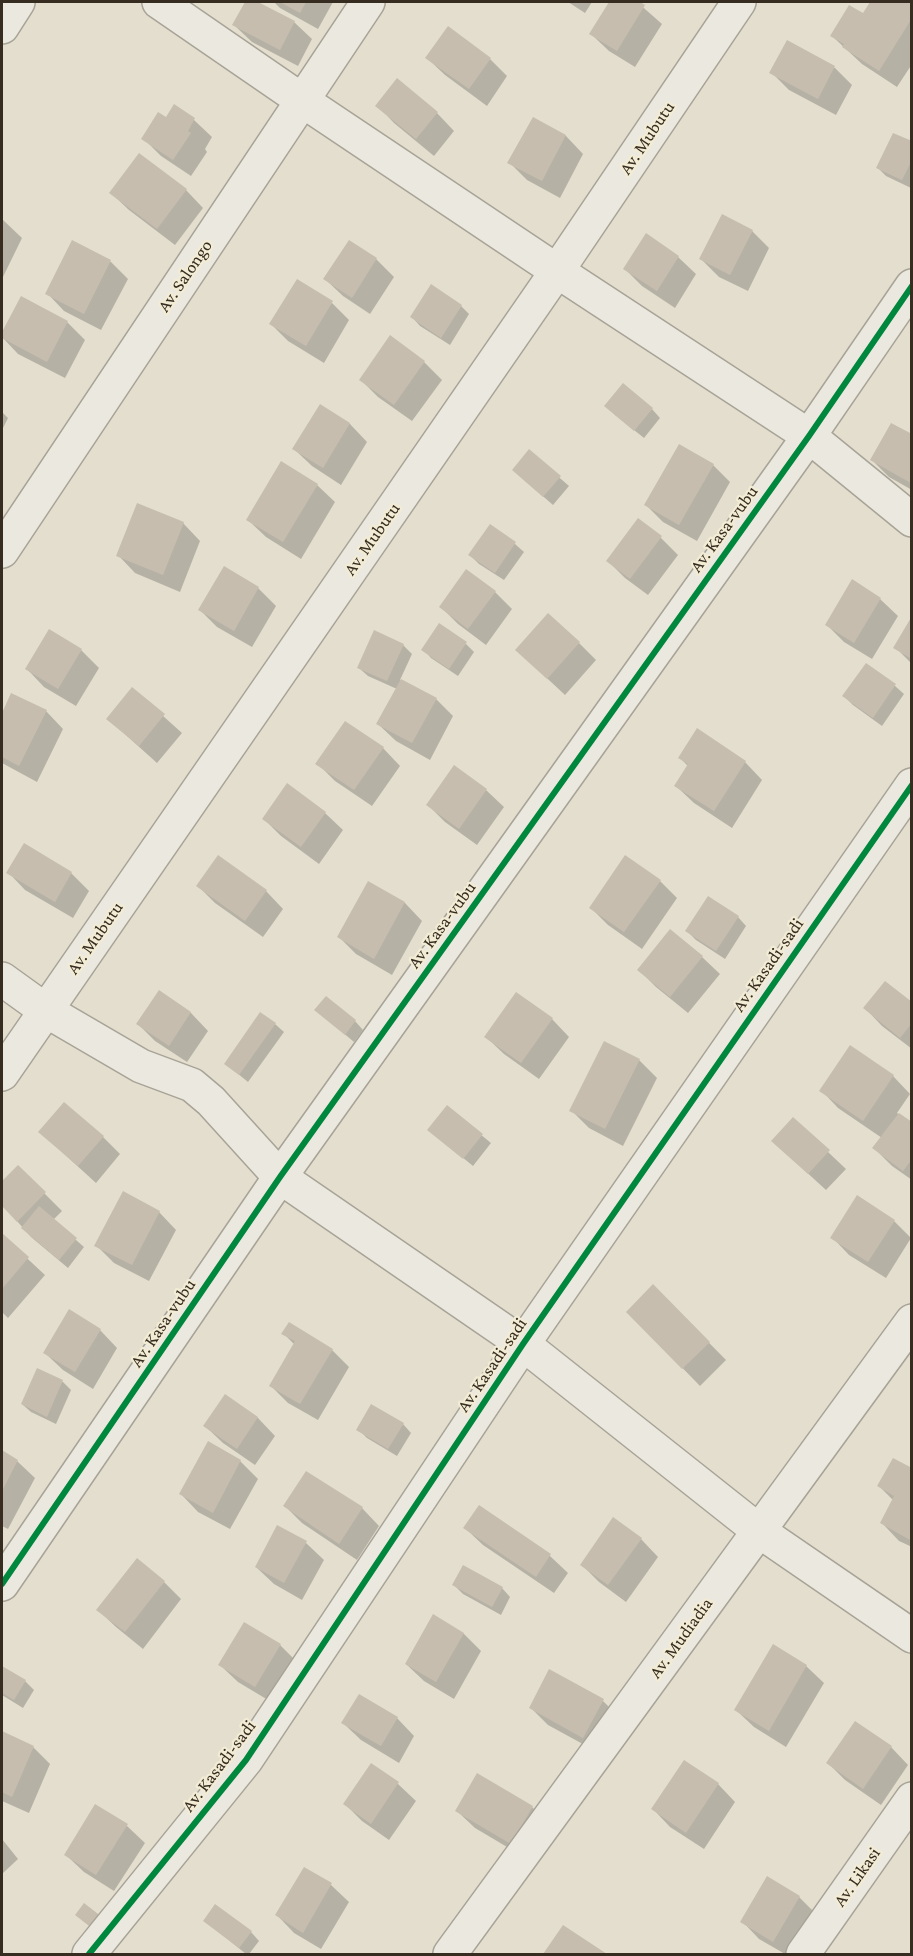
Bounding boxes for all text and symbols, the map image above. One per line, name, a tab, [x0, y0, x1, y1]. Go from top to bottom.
street label: Av. Mubutu	[615, 97, 679, 179]
street label: Av. Salongo	[153, 236, 217, 316]
street label: Av. Kasa-vubu	[685, 481, 763, 577]
street label: Av. Mubutu	[339, 498, 405, 580]
street label: Av. Kasa-vubu	[403, 877, 481, 973]
street label: Av. Mubutu	[62, 897, 128, 979]
street label: Av. Kasadi-sadi	[728, 914, 808, 1016]
street label: Av. Kasa-vubu	[126, 1275, 200, 1371]
street label: Av. Kasadi-sadi	[453, 1314, 531, 1416]
street label: Av. Mudiadia	[644, 1593, 718, 1683]
street label: Av. Kasadi-sadi	[178, 1716, 260, 1816]
street label: Av. Likasi	[829, 1843, 885, 1911]

